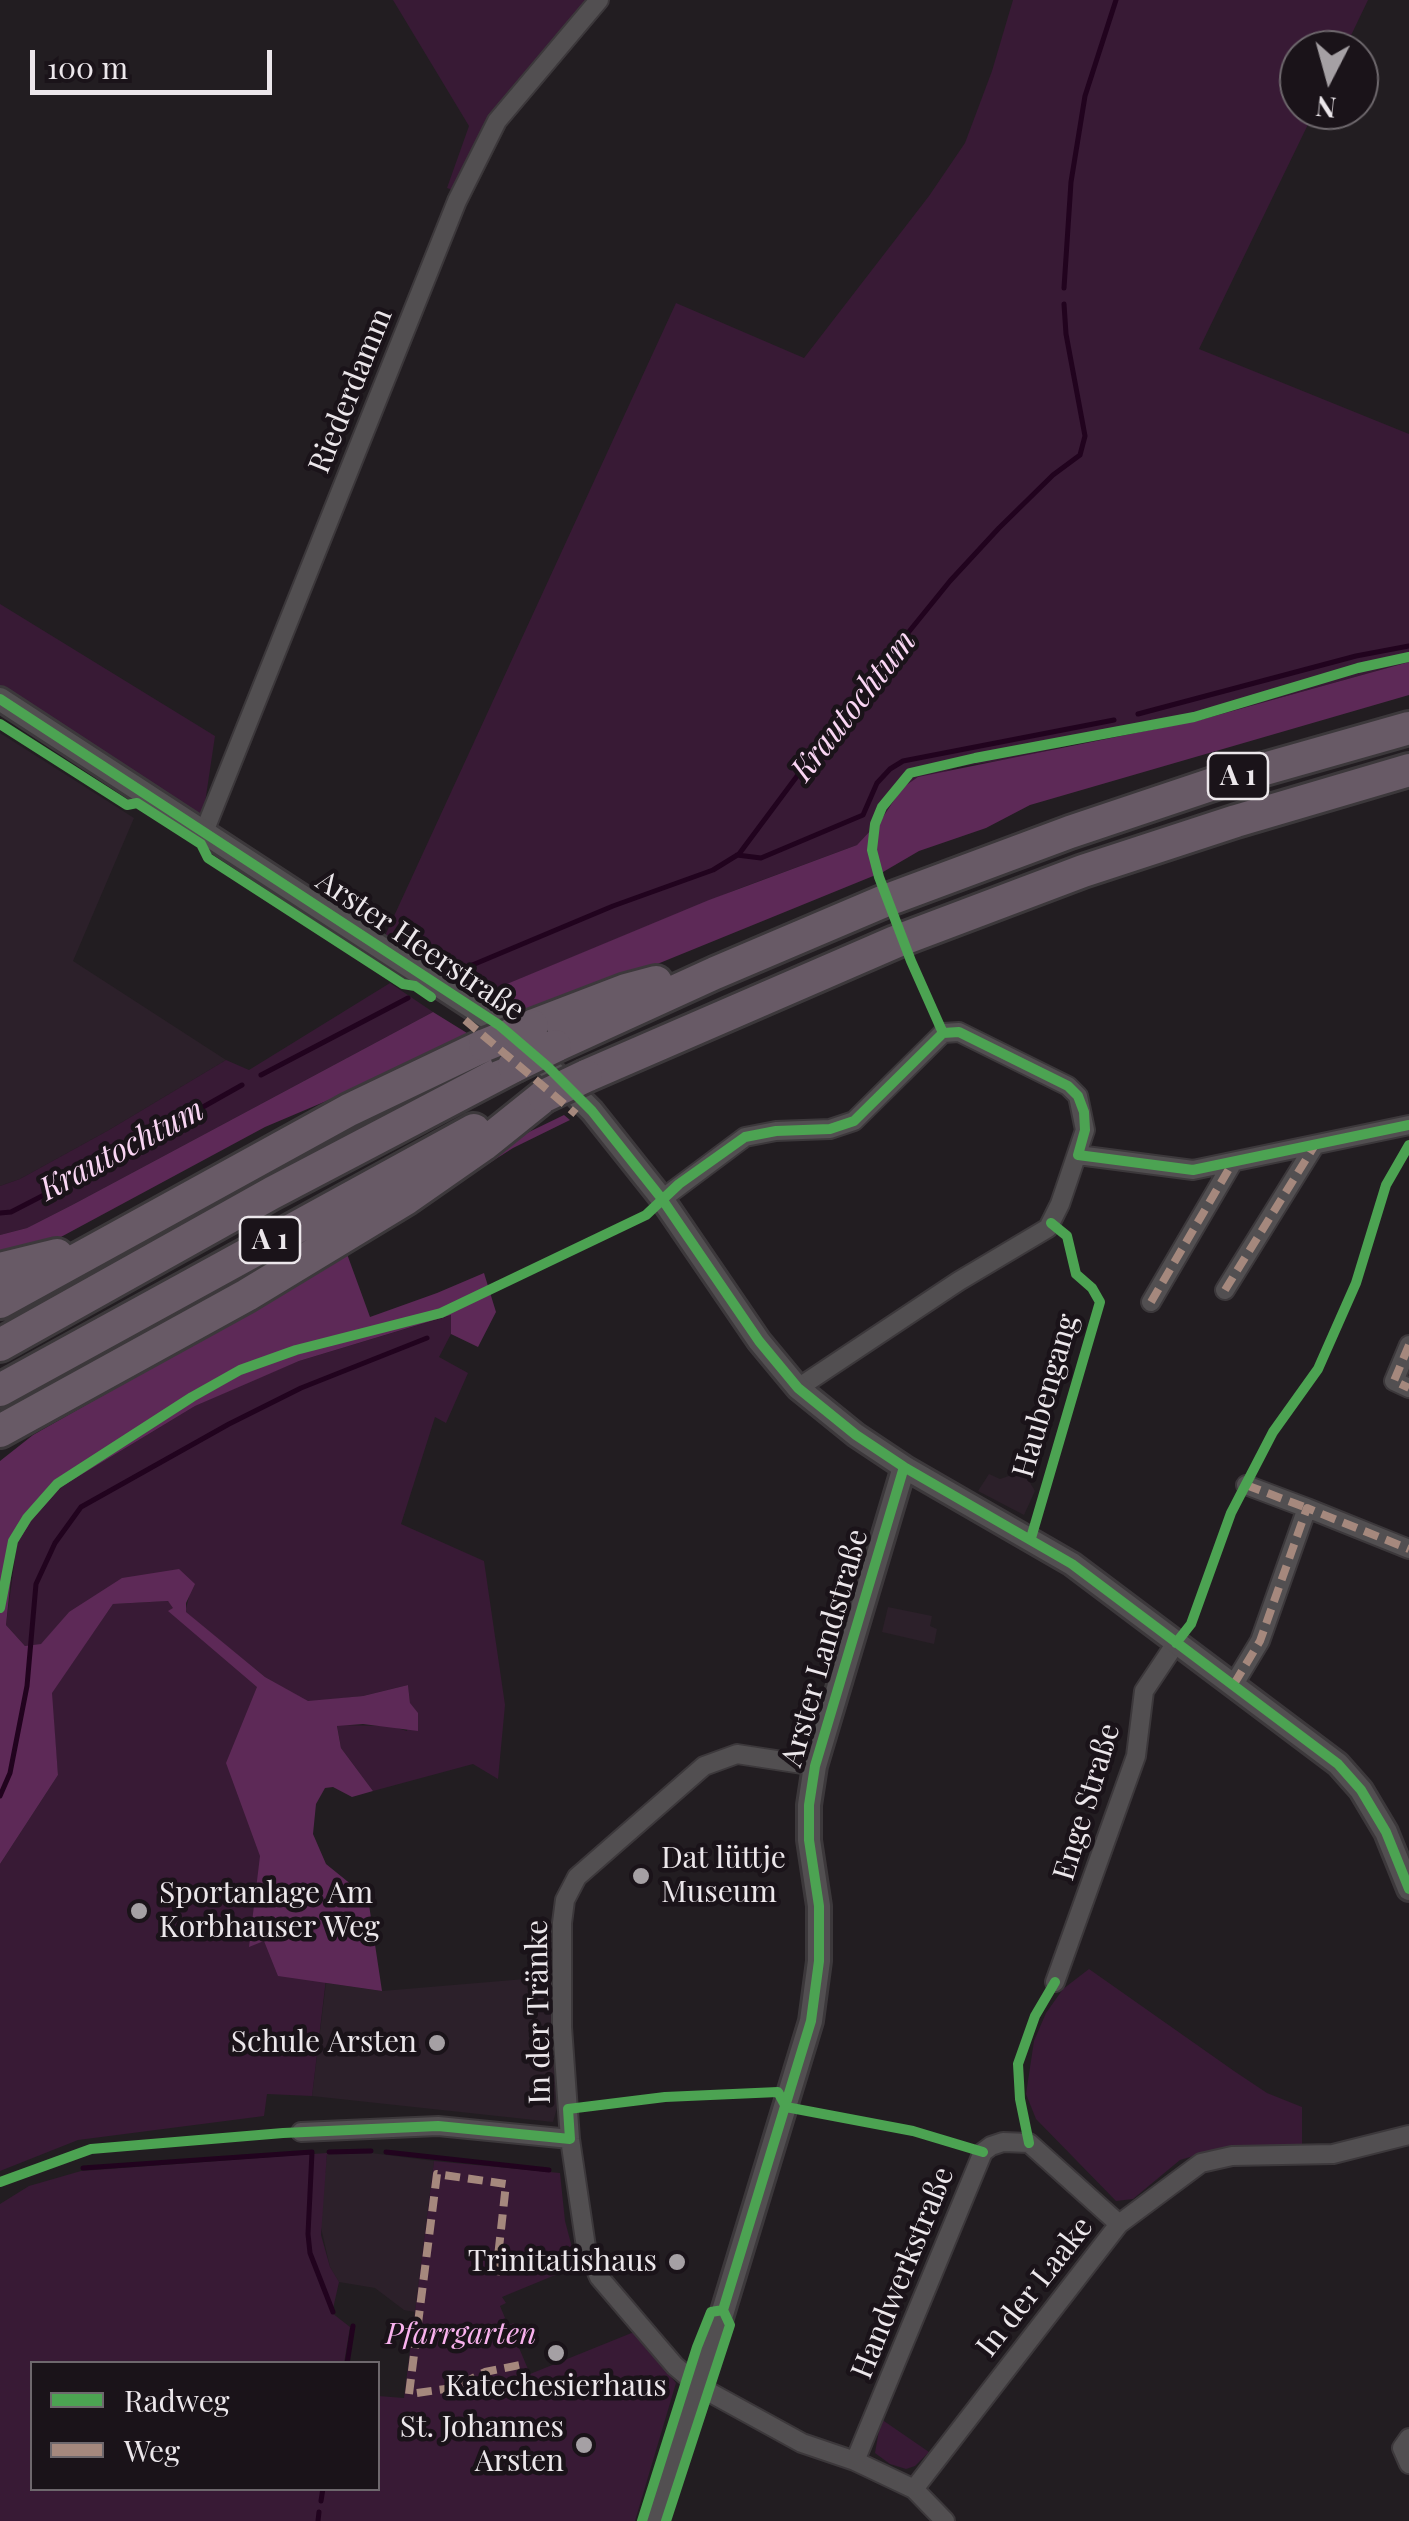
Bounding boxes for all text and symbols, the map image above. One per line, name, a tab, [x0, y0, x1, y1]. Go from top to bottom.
scale bar	[35, 30, 278, 92]
north arrow	[1279, 30, 1379, 130]
text: 100 m	[47, 47, 128, 87]
text: N	[1314, 89, 1338, 128]
street label: Riederdamm	[302, 303, 400, 479]
water label: Krautochtum	[783, 623, 925, 789]
road number: A 1	[1208, 753, 1268, 799]
street label: Arster Heerstraße	[309, 863, 531, 1029]
water label: Krautochtum	[33, 1091, 211, 1209]
road number: A 1	[240, 1217, 300, 1263]
street label: Haubengang	[1005, 1310, 1087, 1482]
street label: Arster Landstraße	[774, 1525, 876, 1771]
street label: Enge Straße	[1046, 1719, 1128, 1885]
place label: Dat lüttje Museum	[661, 1841, 786, 1912]
marker: Dat lüttje Museum	[630, 1865, 652, 1887]
place label: Sportanlage Am Korbhauser Weg	[159, 1876, 380, 1946]
marker: Sportanlage Am Korbhauser Weg	[128, 1900, 150, 1922]
street label: In der Tränke	[519, 1919, 559, 2105]
place label: Schule Arsten	[231, 2025, 417, 2061]
marker: Schule Arsten	[426, 2032, 448, 2054]
street label: Handwerkstraße	[844, 2162, 962, 2384]
street label: In der Laake	[969, 2210, 1101, 2364]
place label: Trinitatishaus	[468, 2244, 657, 2280]
marker: Trinitatishaus	[666, 2251, 688, 2273]
park label: Pfarrgarten	[386, 2317, 536, 2353]
marker: Katechesierhaus	[545, 2342, 567, 2364]
legend	[30, 2361, 380, 2491]
place label: Katechesierhaus	[445, 2369, 667, 2405]
text: Radweg	[124, 2380, 230, 2420]
place label: St. Johannes Arsten	[400, 2410, 564, 2480]
text: Weg	[124, 2430, 180, 2470]
marker: St. Johannes Arsten	[573, 2434, 595, 2456]

